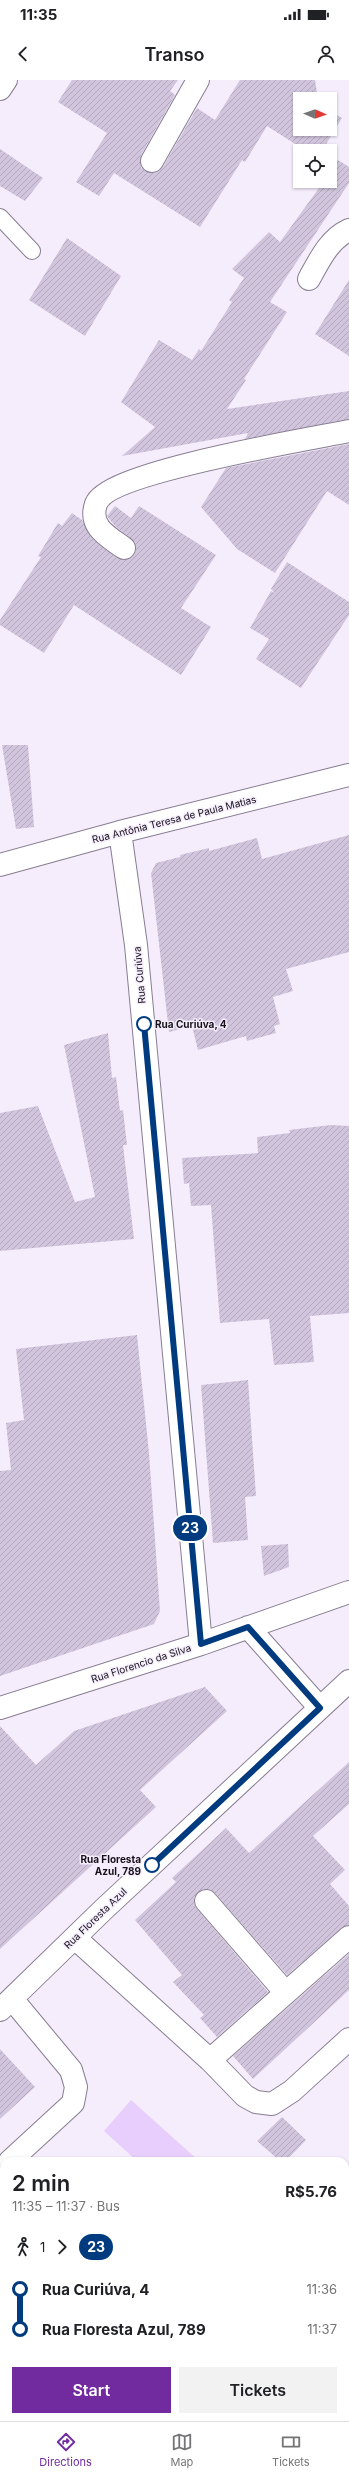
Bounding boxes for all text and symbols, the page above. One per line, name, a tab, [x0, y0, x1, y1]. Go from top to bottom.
text: 11:35	[20, 5, 57, 24]
icon: back	[12, 43, 34, 65]
icon: person	[315, 43, 337, 65]
text: Transo	[144, 44, 205, 65]
north arrow	[293, 92, 337, 136]
map controls	[293, 92, 337, 188]
button: locate	[293, 144, 337, 188]
street label: Rua Antônia Teresa de Paula Matias	[91, 793, 257, 845]
street label: Rua Curiúva	[131, 946, 147, 1004]
marker: Rua Curiúva, 4	[136, 1016, 152, 1032]
place label: Rua Curiúva, 4	[155, 1018, 227, 1030]
line badge: 23	[172, 1515, 208, 1541]
text: 23	[181, 1519, 199, 1536]
street label: Rua Florencio da Silva	[89, 1641, 193, 1685]
place label: Rua Floresta Azul, 789	[80, 1853, 141, 1877]
marker: Rua Floresta Azul, 789	[144, 1857, 160, 1873]
street label: Rua Floresta Azul	[61, 1885, 129, 1951]
text: 2 min	[12, 2170, 70, 2196]
text: R$5.76	[285, 2182, 337, 2201]
text: 11:35 – 11:37 · Bus	[12, 2198, 120, 2214]
icon: walk	[12, 2236, 34, 2258]
icon: forward	[51, 2236, 73, 2258]
text: 23	[87, 2238, 105, 2255]
text: 1	[40, 2239, 45, 2255]
text: Rua Curiúva, 4	[42, 2280, 149, 2299]
text: 11:36	[307, 2281, 337, 2297]
text: Rua Floresta Azul, 789	[42, 2320, 206, 2339]
text: 11:37	[307, 2321, 337, 2337]
button: Start	[12, 2367, 171, 2413]
button: Tickets	[179, 2367, 337, 2413]
tab: Directions	[39, 2431, 92, 2469]
tab: Map	[171, 2431, 193, 2469]
tab: Tickets	[272, 2431, 310, 2469]

